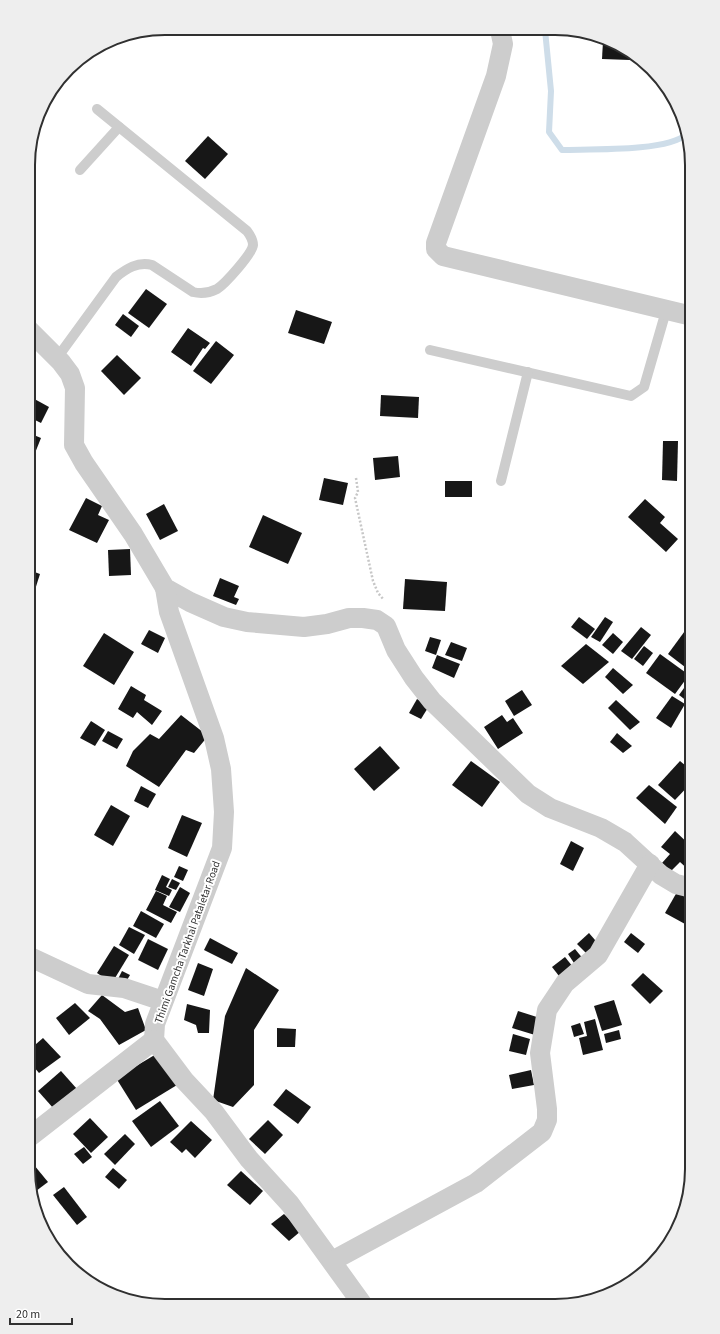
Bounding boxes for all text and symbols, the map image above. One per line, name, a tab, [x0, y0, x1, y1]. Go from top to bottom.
street label: Thimi Gamcha Tarkhal Pataletar Road	[151, 859, 224, 1026]
scale bar	[10, 1300, 72, 1326]
text: 20 m	[16, 1306, 40, 1323]

